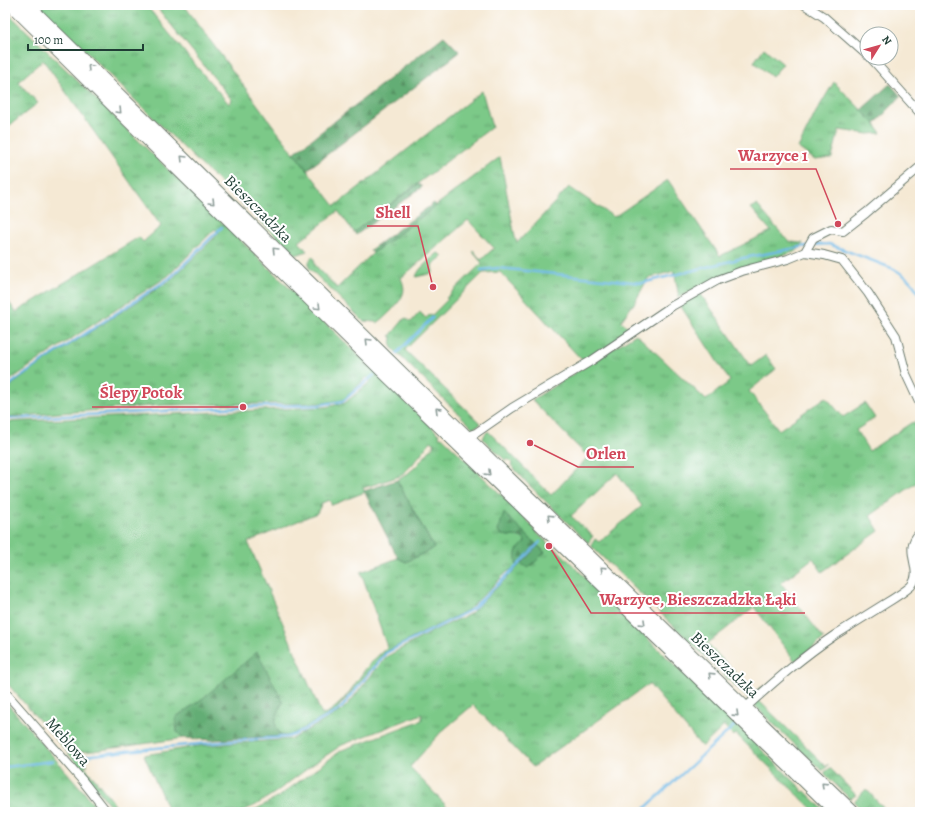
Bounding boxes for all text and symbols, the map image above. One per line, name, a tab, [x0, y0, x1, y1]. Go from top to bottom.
scale bar	[28, 26, 143, 52]
north arrow	[859, 26, 899, 66]
text: 100 m	[34, 32, 63, 48]
text: N	[878, 33, 895, 48]
one-way arrow	[87, 64, 95, 72]
one-way arrow	[114, 106, 122, 114]
callout: Warzyce 1	[730, 140, 816, 169]
text: Warzyce 1	[737, 144, 808, 167]
one-way arrow	[180, 156, 188, 163]
street label: Bieszczadzka	[219, 170, 297, 248]
one-way arrow	[207, 197, 215, 205]
callout: Shell	[367, 197, 418, 226]
text: Shell	[375, 201, 411, 224]
one-way arrow	[272, 247, 280, 255]
one-way arrow	[313, 302, 321, 310]
one-way arrow	[365, 338, 373, 346]
callout: Ślepy Potok	[92, 378, 190, 407]
text: Ślepy Potok	[100, 381, 182, 404]
one-way arrow	[435, 407, 443, 415]
callout: Orlen	[578, 438, 634, 467]
text: Orlen	[586, 442, 626, 465]
one-way arrow	[483, 469, 491, 476]
one-way arrow	[547, 514, 555, 522]
one-way arrow	[600, 566, 608, 574]
callout: Warzyce, Bieszczadzka Łąki	[591, 584, 805, 613]
text: Warzyce, Bieszczadzka Łąki	[598, 588, 797, 611]
one-way arrow	[638, 618, 646, 626]
street label: Bieszczadzka	[686, 627, 765, 704]
one-way arrow	[708, 672, 716, 680]
one-way arrow	[731, 709, 739, 717]
street label: Meblowa	[40, 713, 96, 772]
one-way arrow	[821, 782, 829, 790]

